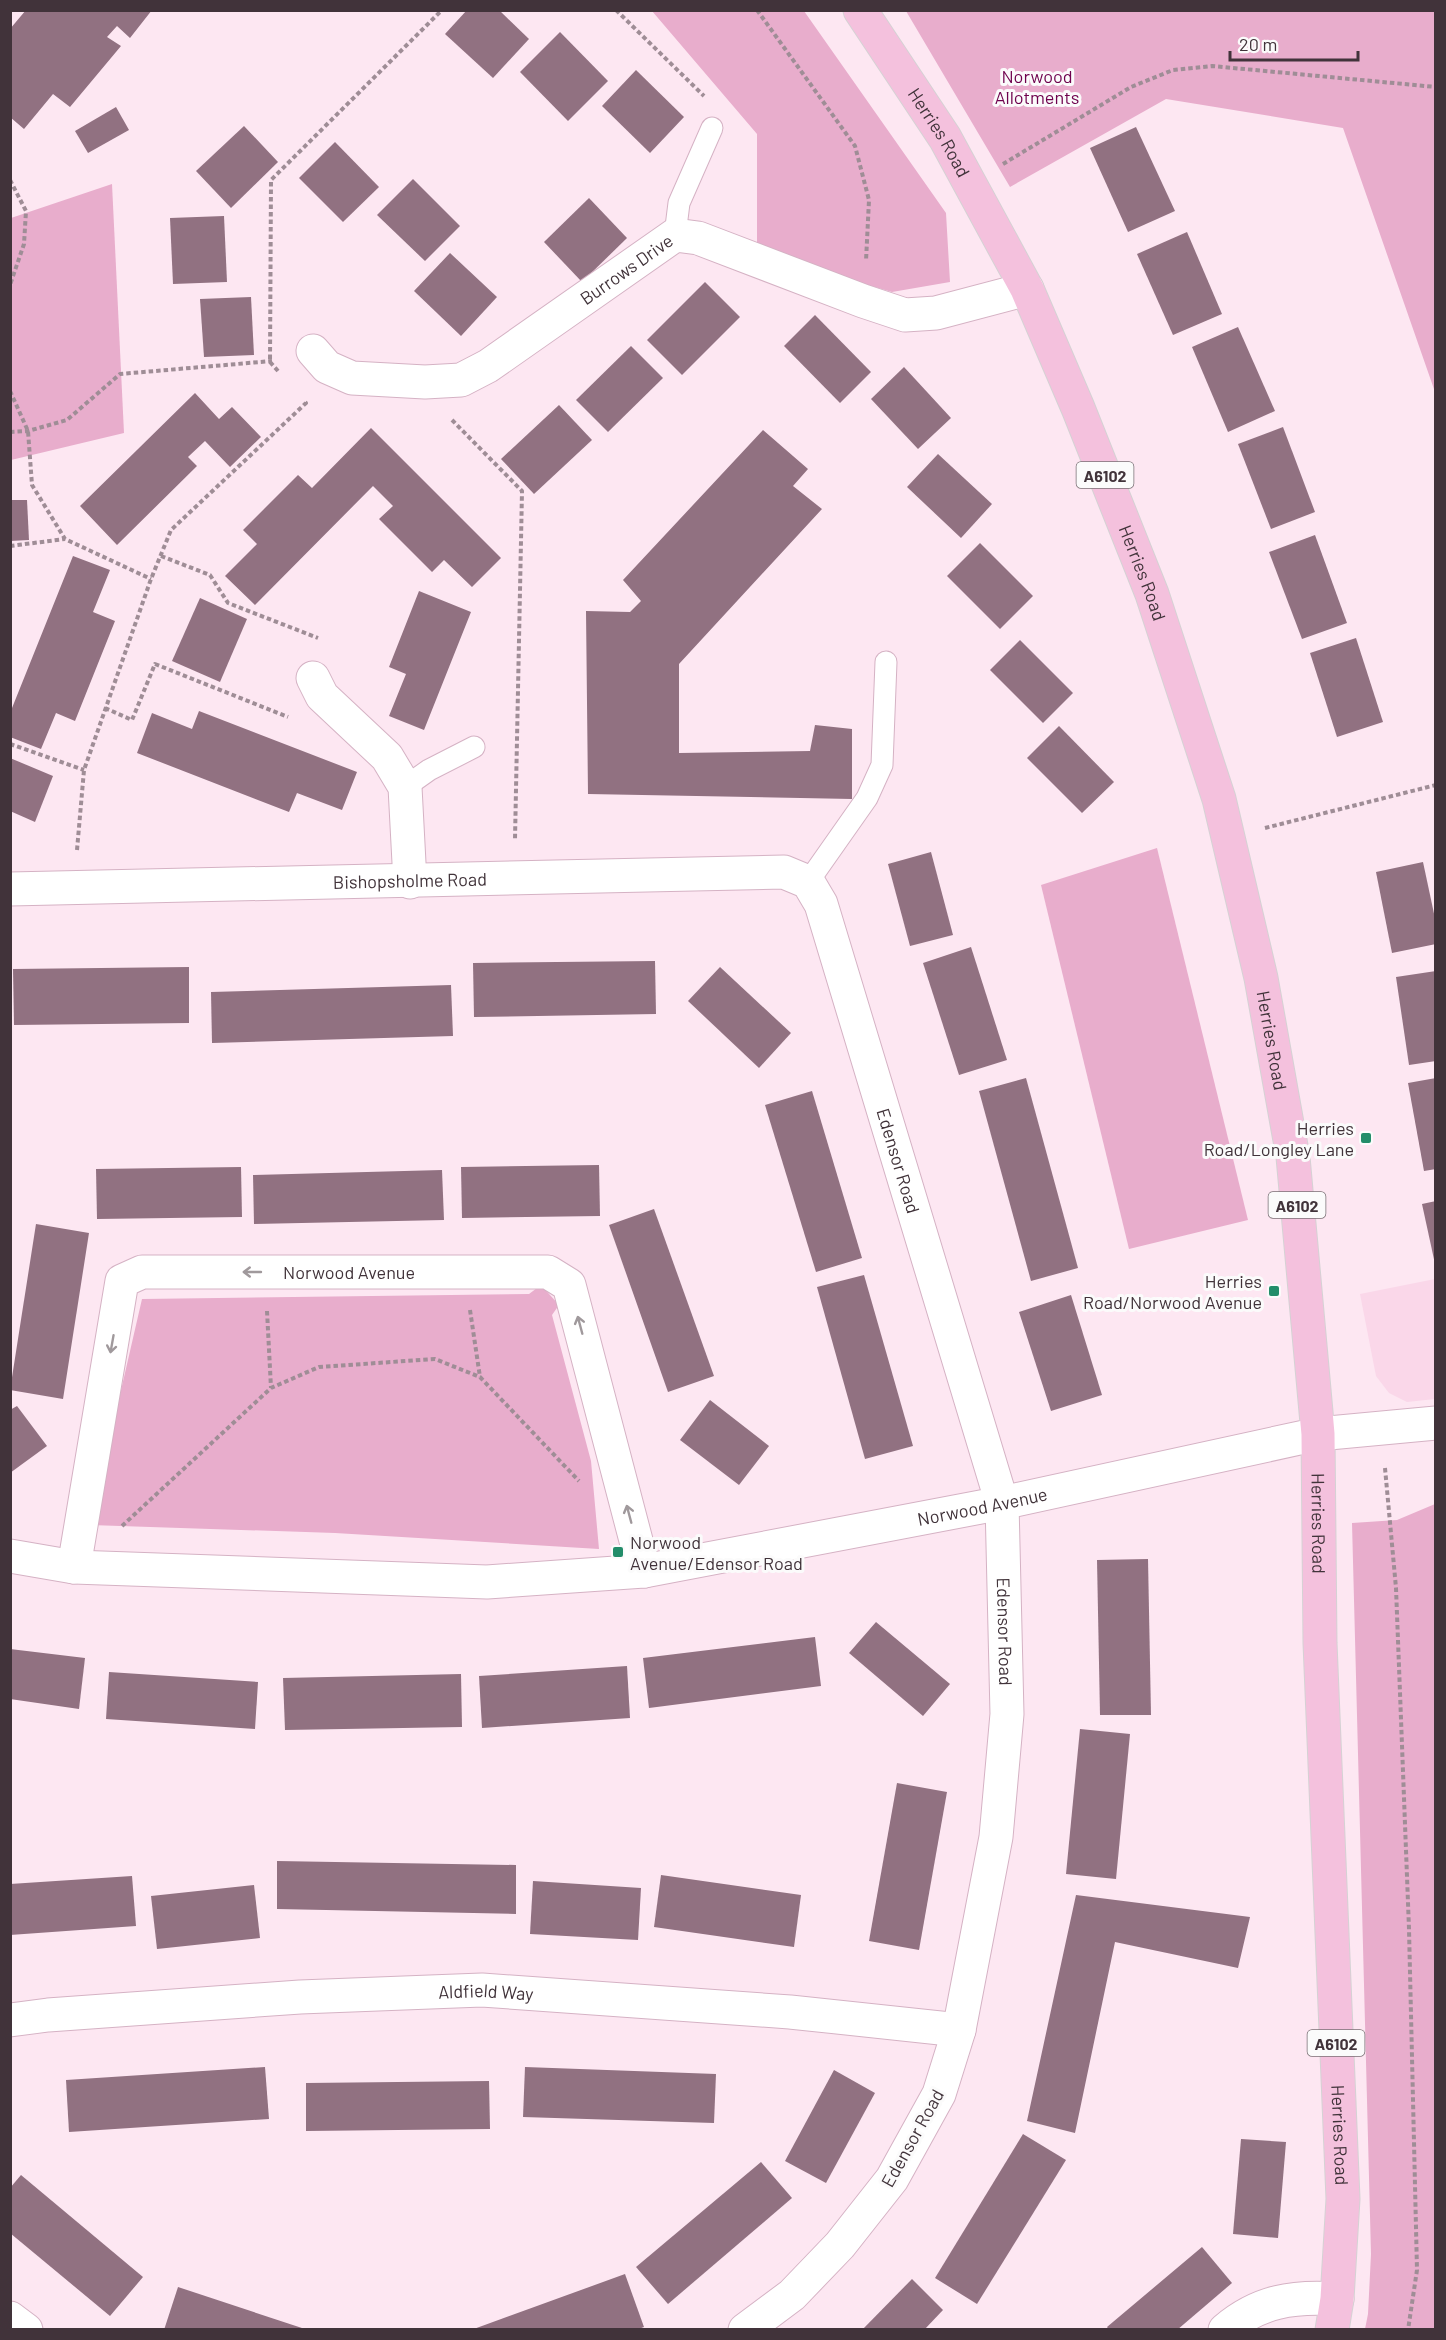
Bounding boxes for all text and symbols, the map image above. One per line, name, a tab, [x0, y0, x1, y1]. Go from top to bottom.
scale bar	[1230, 24, 1358, 62]
text: 20 m	[1239, 33, 1277, 55]
park label: Norwood Allotments	[995, 65, 1079, 108]
street label: Herries Road	[904, 84, 975, 181]
street label: Burrows Drive	[576, 229, 677, 309]
road number: A6102	[1076, 462, 1134, 488]
street label: Herries Road	[1115, 522, 1171, 623]
street label: Bishopsholme Road	[333, 868, 487, 893]
street label: Herries Road	[1252, 989, 1292, 1092]
street label: Edensor Road	[872, 1106, 925, 1216]
place label: Herries Road/Longley Lane	[1204, 1117, 1354, 1160]
marker: Herries Road/Longley Lane	[1359, 1131, 1373, 1145]
road number: A6102	[1268, 1192, 1326, 1218]
street label: Norwood Avenue	[283, 1261, 415, 1283]
one-way arrow	[242, 1266, 262, 1278]
place label: Herries Road/Norwood Avenue	[1083, 1270, 1262, 1313]
marker: Herries Road/Norwood Avenue	[1267, 1284, 1281, 1298]
one-way arrow	[573, 1316, 585, 1335]
one-way arrow	[106, 1334, 117, 1354]
street label: Herries Road	[1307, 1473, 1330, 1574]
street label: Norwood Avenue	[915, 1482, 1049, 1530]
one-way arrow	[623, 1505, 634, 1524]
place label: Norwood Avenue/Edensor Road	[630, 1531, 803, 1574]
marker: Norwood Avenue/Edensor Road	[611, 1545, 625, 1559]
street label: Edensor Road	[993, 1577, 1017, 1686]
street label: Aldfield Way	[438, 1979, 534, 2005]
road number: A6102	[1308, 2030, 1364, 2056]
street label: Herries Road	[1327, 2084, 1353, 2186]
street label: Edensor Road	[876, 2085, 948, 2191]

